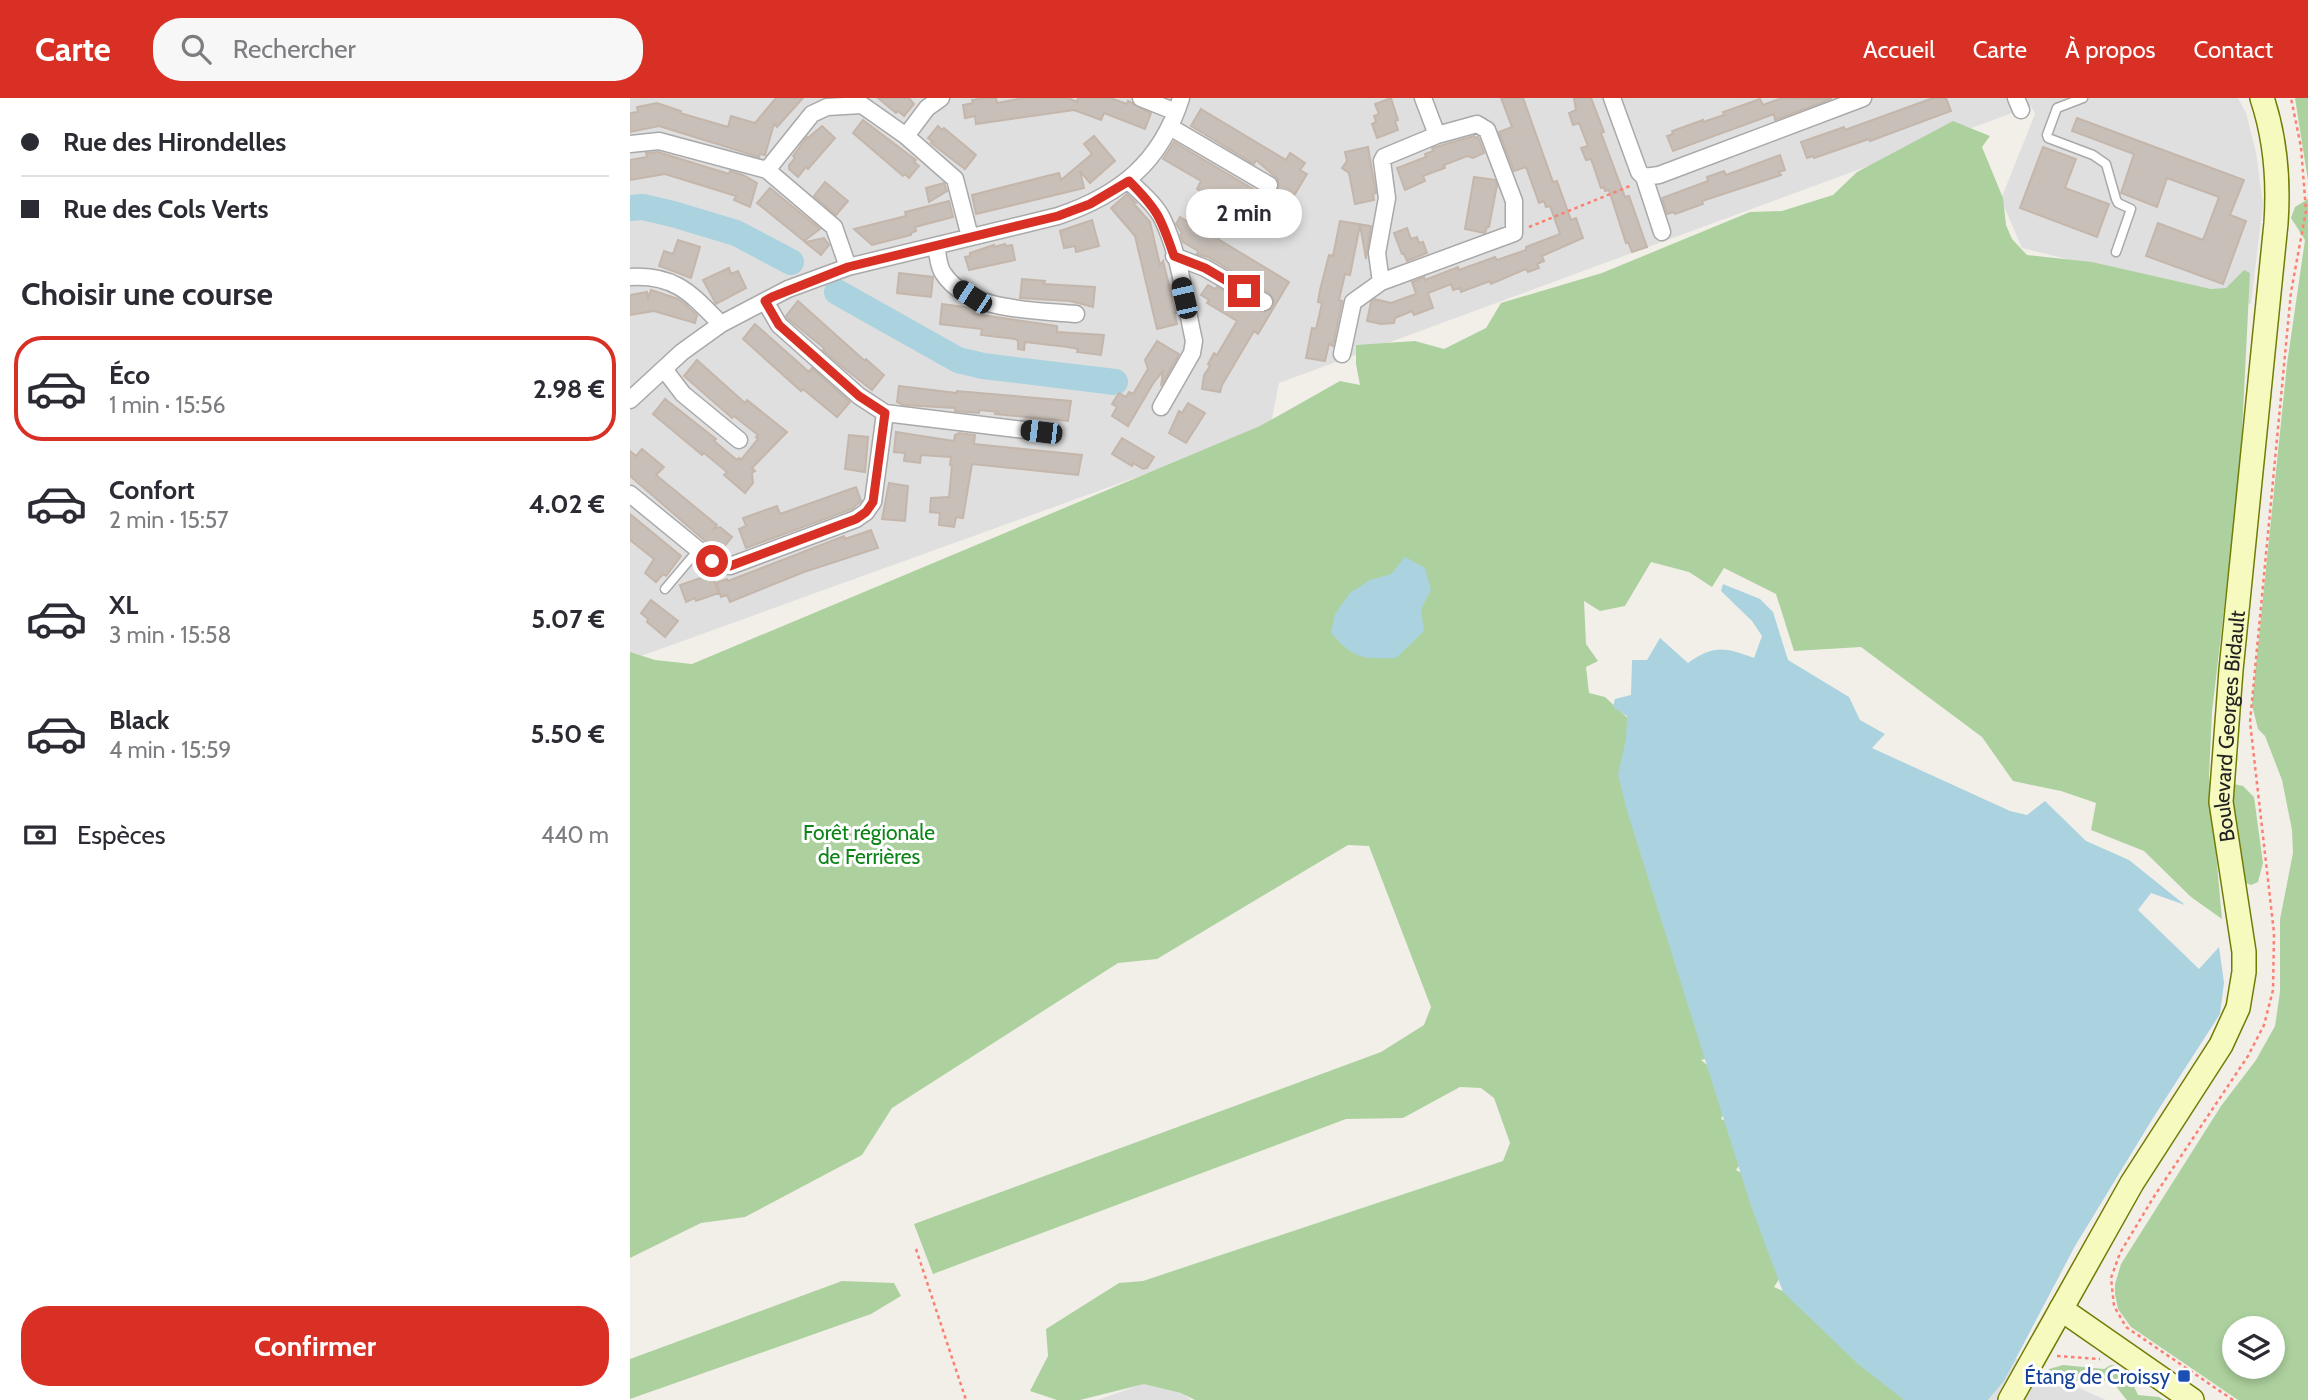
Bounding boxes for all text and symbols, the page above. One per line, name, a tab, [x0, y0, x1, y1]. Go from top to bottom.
search box	[153, 18, 643, 81]
text: Carte	[35, 29, 111, 69]
icon: search	[177, 30, 215, 68]
text: Rechercher	[233, 33, 356, 65]
text: Accueil	[1863, 35, 1935, 64]
text: Carte	[1973, 35, 2027, 64]
text: À propos	[2065, 35, 2156, 64]
text: Contact	[2194, 35, 2273, 64]
text: Rue des Hirondelles	[63, 126, 286, 158]
callout: 2 min	[1186, 190, 1302, 238]
text: Rue des Cols Verts	[63, 193, 268, 225]
text: 2 min	[1216, 199, 1272, 227]
text: Choisir une course	[21, 274, 273, 313]
car	[1170, 275, 1199, 321]
route end	[1228, 275, 1260, 307]
car	[949, 277, 996, 317]
icon: car	[25, 357, 88, 420]
text: Éco	[109, 359, 150, 391]
text: 2.98 €	[533, 373, 605, 405]
text: 1 min · 15:56	[109, 391, 226, 419]
car	[1019, 419, 1064, 445]
icon: car	[25, 472, 88, 535]
text: Confort	[109, 474, 195, 506]
text: 4.02 €	[529, 488, 605, 520]
text: 2 min · 15:57	[109, 506, 229, 534]
route start	[696, 545, 728, 577]
icon: car	[25, 587, 88, 650]
text: XL	[109, 589, 138, 621]
text: 5.07 €	[531, 603, 605, 635]
street label: Boulevard Georges Bidault	[2208, 609, 2249, 844]
text: 3 min · 15:58	[109, 621, 231, 649]
icon: car	[25, 702, 88, 765]
text: Black	[109, 704, 169, 736]
text: 5.50 €	[530, 718, 605, 750]
text: 4 min · 15:59	[109, 736, 231, 764]
icon: cash	[21, 816, 59, 854]
text: Espèces	[77, 819, 166, 851]
park label: Forêt régionale de Ferrières	[803, 820, 935, 869]
text: 440 m	[541, 821, 609, 849]
button: Confirmer	[21, 1306, 609, 1386]
map controls	[2222, 1316, 2285, 1379]
button: layers	[2222, 1316, 2285, 1379]
place label: Étang de Croissy	[2024, 1364, 2170, 1389]
marker: Étang de Croissy	[2176, 1368, 2192, 1384]

